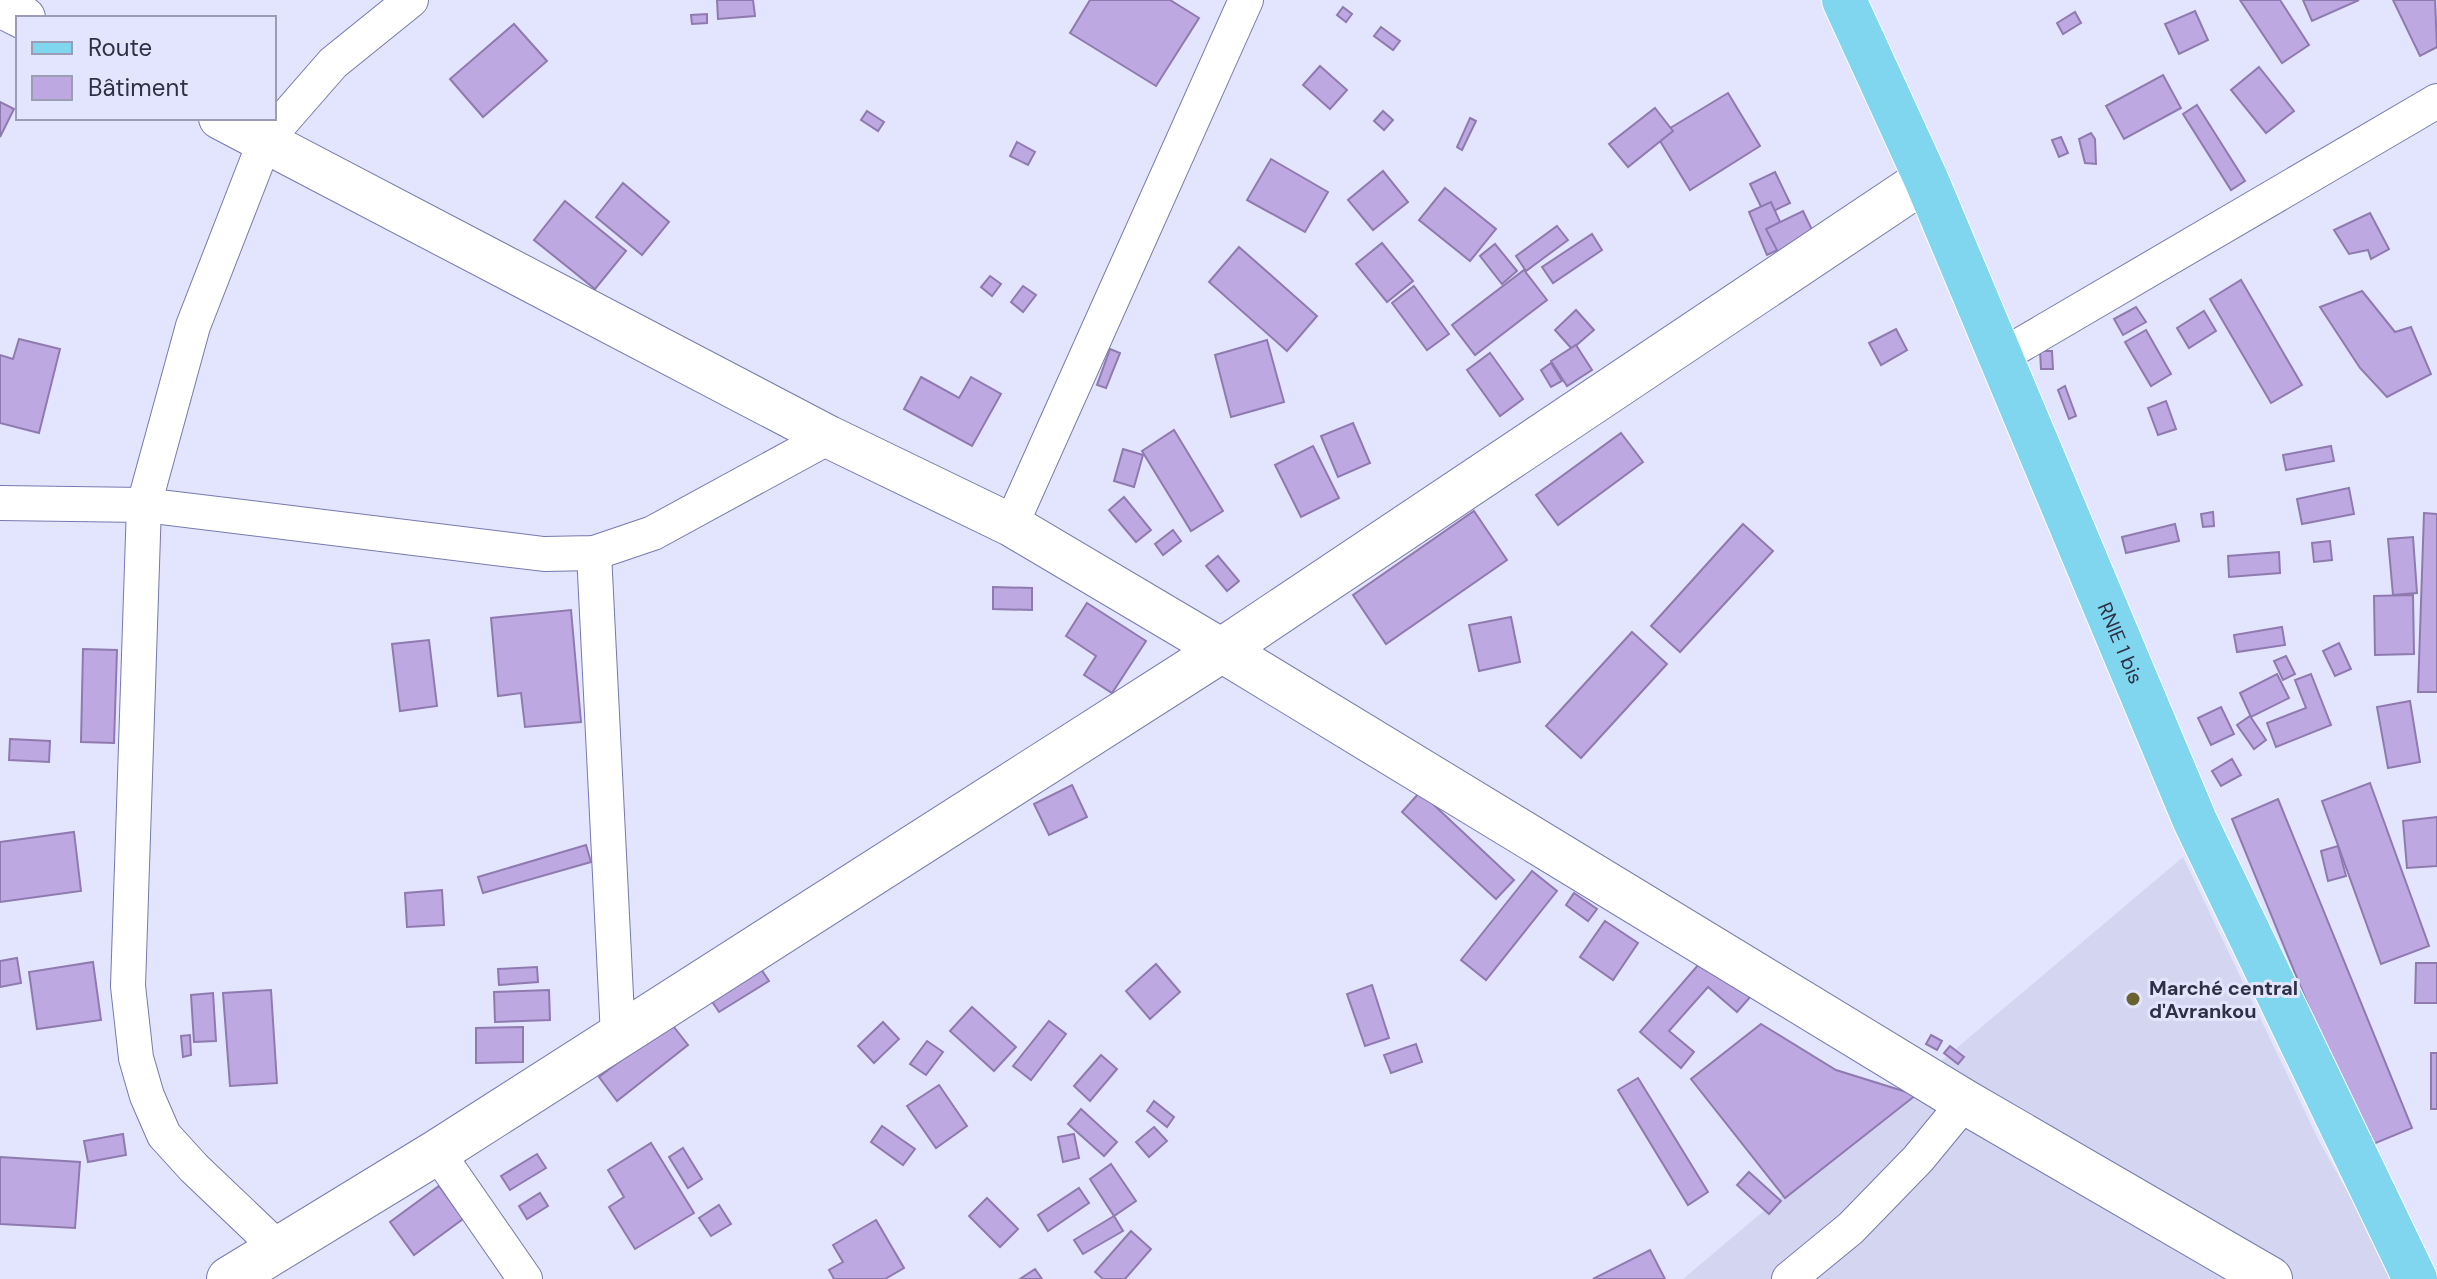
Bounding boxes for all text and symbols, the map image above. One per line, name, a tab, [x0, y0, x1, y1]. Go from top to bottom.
legend	[16, 16, 276, 120]
text: Route	[88, 32, 152, 63]
text: Bâtiment	[88, 72, 189, 103]
street label: RNIE 1 bis	[2092, 598, 2149, 688]
place label: Marché central d'Avrankou	[2149, 975, 2298, 1024]
marker: Marché central d'Avrankou	[2124, 990, 2142, 1008]

